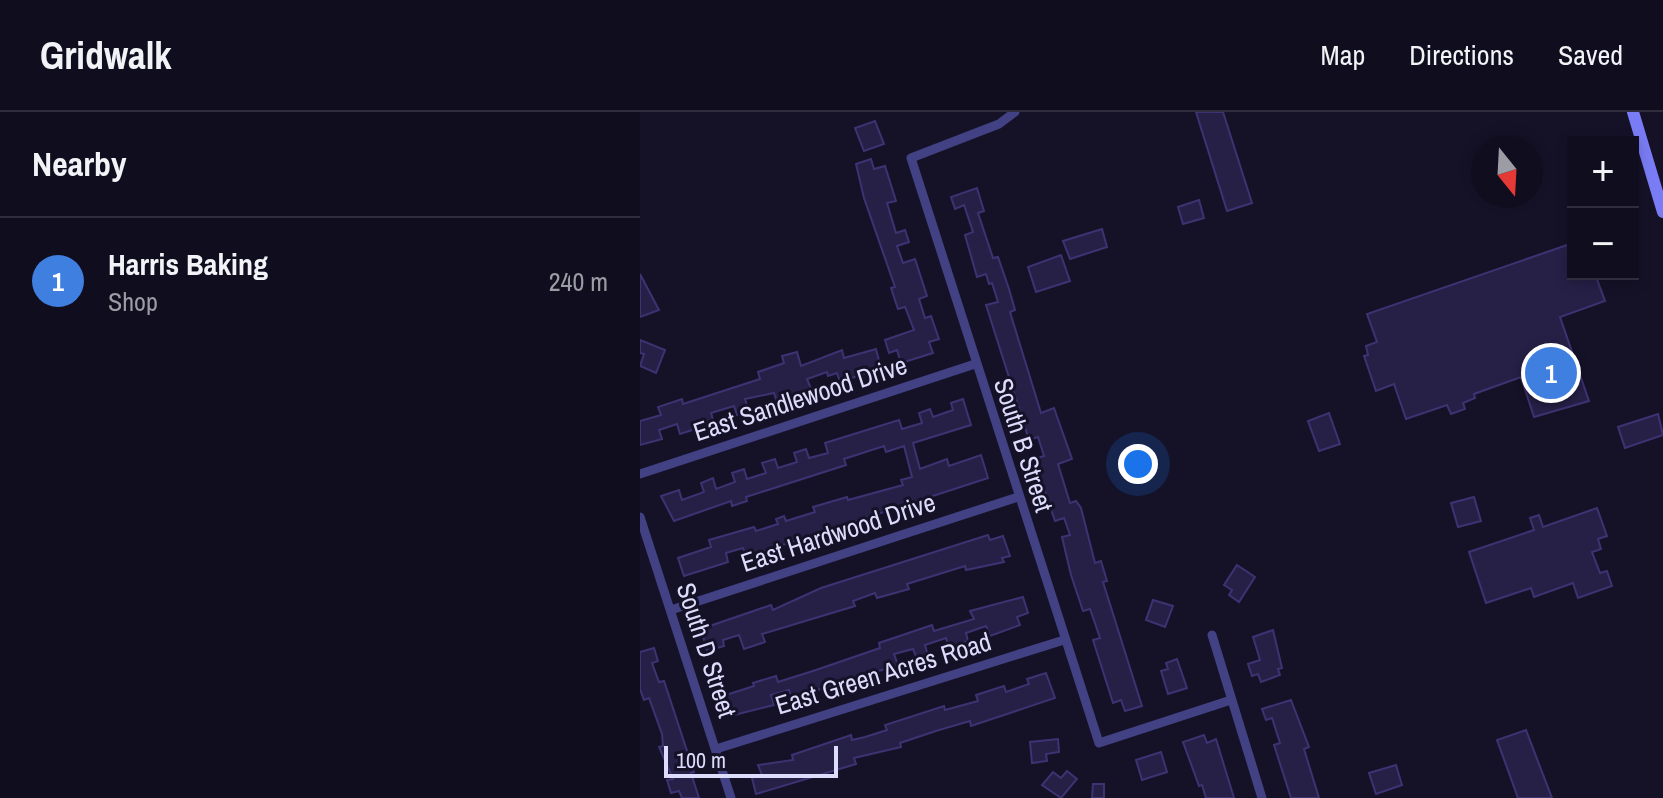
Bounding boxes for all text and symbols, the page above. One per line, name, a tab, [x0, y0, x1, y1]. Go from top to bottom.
text: Gridwalk	[40, 30, 172, 81]
text: Map	[1321, 36, 1365, 74]
text: Directions	[1409, 36, 1514, 74]
text: Saved	[1558, 36, 1623, 74]
north arrow	[1471, 136, 1543, 208]
map controls	[1567, 136, 1639, 280]
button: +	[1567, 136, 1639, 208]
text: Nearby	[32, 141, 127, 187]
button: −	[1567, 208, 1639, 280]
text: Harris Baking	[108, 244, 268, 284]
text: 1	[52, 264, 64, 299]
text: 240 m	[549, 264, 608, 299]
text: Shop	[108, 284, 158, 319]
pin: 1	[1525, 343, 1577, 403]
street label: East Sandlewood Drive	[689, 347, 911, 449]
street label: South B Street	[986, 374, 1062, 516]
your location	[1118, 444, 1158, 484]
street label: East Hardwood Drive	[736, 484, 940, 580]
street label: South D Street	[669, 578, 745, 722]
street label: East Green Acres Road	[771, 624, 995, 722]
scale bar	[664, 742, 838, 778]
text: 100 m	[676, 745, 726, 775]

